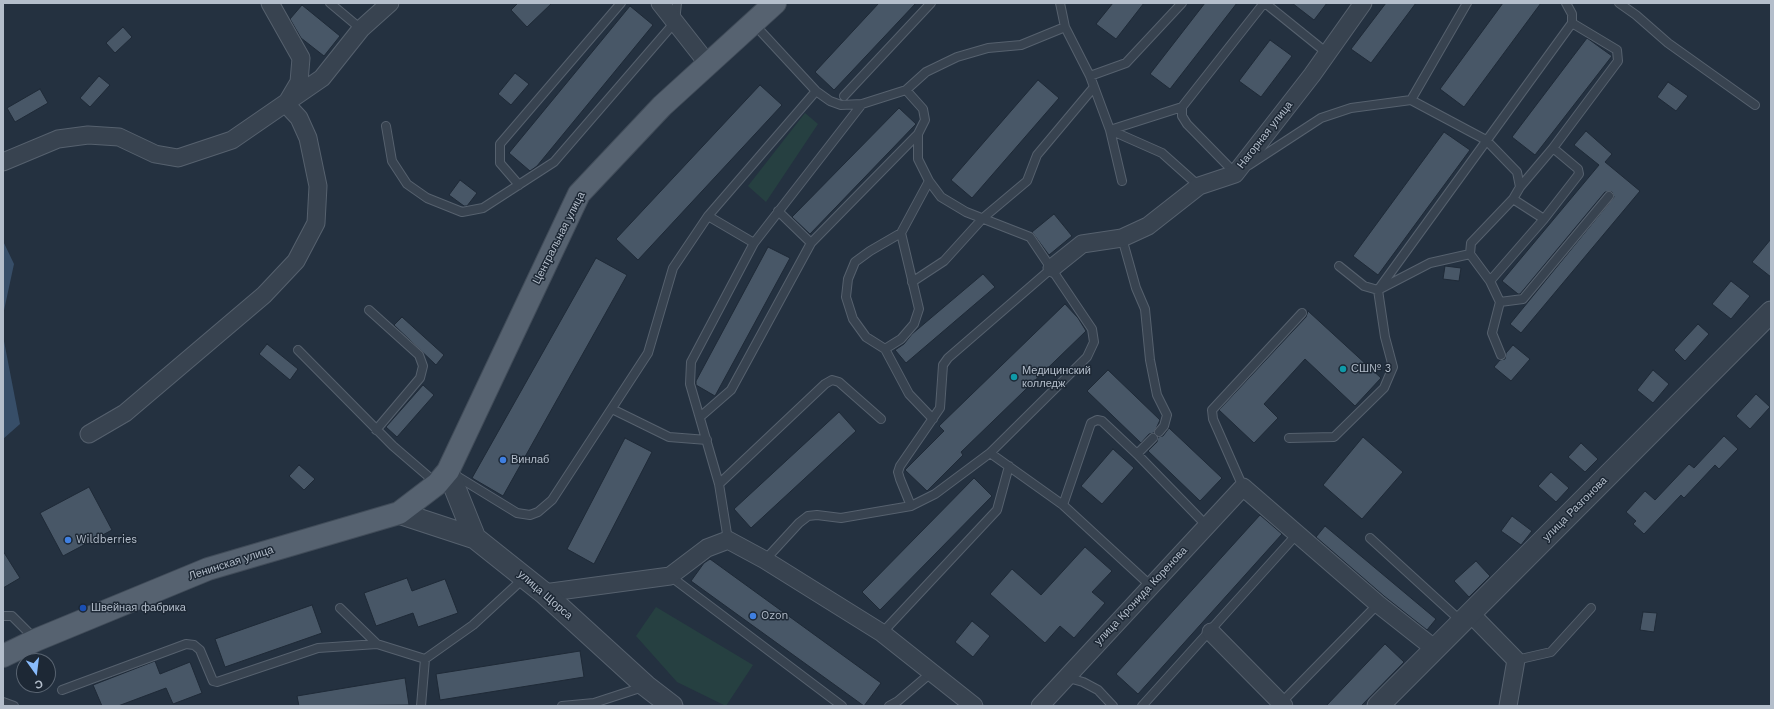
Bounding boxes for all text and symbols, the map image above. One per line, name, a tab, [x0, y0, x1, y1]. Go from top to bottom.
street label: Нагорная улица	[1234, 99, 1296, 171]
street label: Центральная улица	[530, 190, 588, 286]
place label: СШ№ 3	[1351, 362, 1391, 376]
place label: Медицинский колледж	[1022, 364, 1091, 390]
marker: СШ№ 3	[1338, 364, 1348, 374]
marker: Медицинский колледж	[1009, 372, 1019, 382]
place label: Винлаб	[511, 453, 549, 467]
marker: Винлаб	[498, 455, 508, 465]
street label: улица Разгонова	[1540, 474, 1610, 544]
place label: Wildberries	[76, 533, 137, 547]
marker: Wildberries	[63, 535, 73, 545]
street label: Ленинская улица	[187, 543, 275, 583]
street label: улица Кронида Коренова	[1092, 544, 1190, 648]
street label: улица Щорса	[515, 568, 575, 622]
place label: Швейная фабрика	[91, 601, 186, 615]
marker: Швейная фабрика	[78, 603, 88, 613]
place label: Ozon	[761, 609, 788, 623]
marker: Ozon	[748, 611, 758, 621]
north arrow	[16, 653, 56, 693]
text: С	[33, 677, 44, 691]

